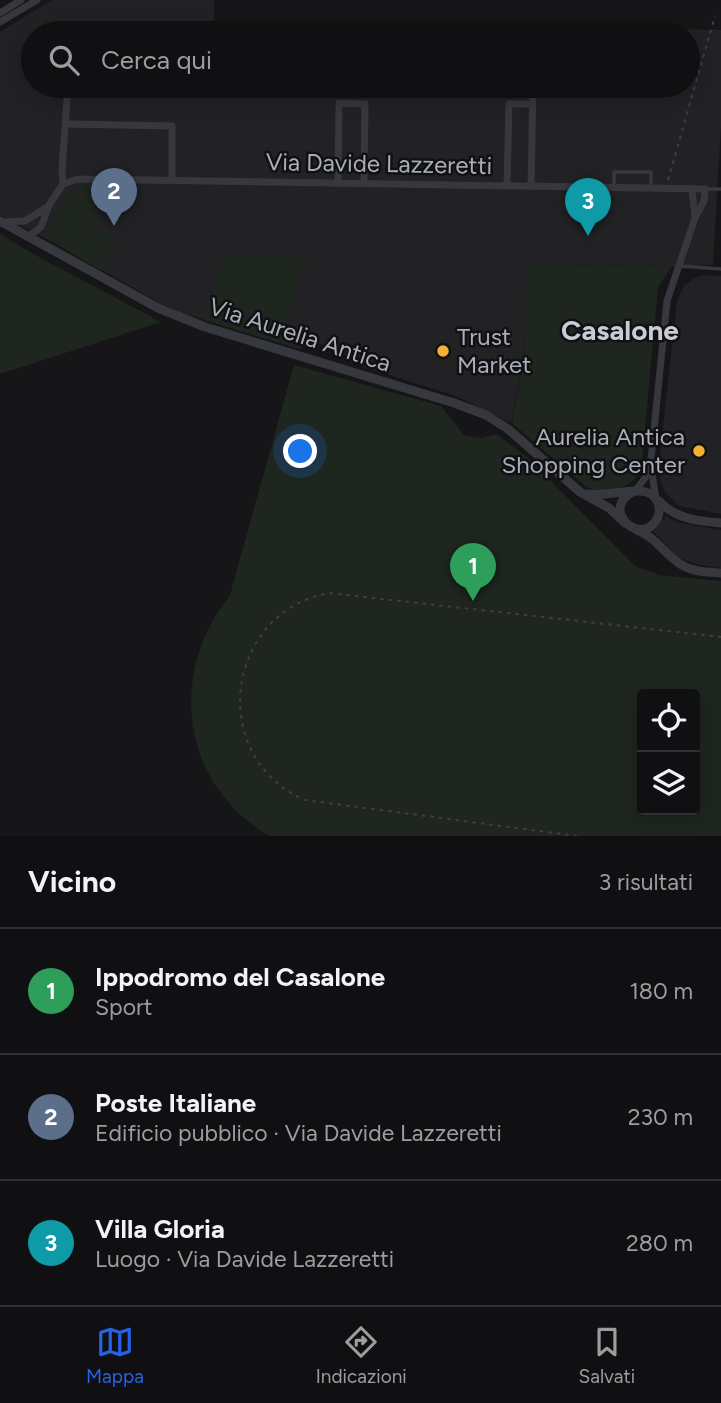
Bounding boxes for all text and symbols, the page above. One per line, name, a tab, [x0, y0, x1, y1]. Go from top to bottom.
search box	[21, 21, 700, 98]
icon: search	[45, 41, 83, 79]
text: Cerca qui	[101, 44, 212, 76]
street label: Via Davide Lazzeretti	[266, 147, 492, 180]
pin: 2	[91, 168, 137, 226]
pin: 3	[565, 178, 611, 236]
street label: Via Aurelia Antica	[205, 291, 395, 378]
district label: Casalone	[561, 313, 679, 347]
place label: Trust Market	[457, 322, 531, 379]
marker: Trust Market	[435, 343, 451, 359]
place label: Aurelia Antica Shopping Center	[502, 422, 685, 479]
your location	[283, 434, 317, 468]
marker: Aurelia Antica Shopping Center	[691, 443, 707, 459]
pin: 1	[450, 543, 496, 601]
map controls	[637, 689, 700, 815]
button: locate	[637, 689, 700, 752]
button: layers	[637, 752, 700, 815]
text: Vicino	[28, 863, 116, 900]
text: 3 risultati	[599, 868, 693, 896]
text: Ippodromo del Casalone	[95, 961, 385, 993]
text: 1	[46, 977, 56, 1005]
text: 180 m	[629, 977, 693, 1005]
text: Sport	[95, 993, 153, 1021]
text: Poste Italiane	[95, 1087, 256, 1119]
text: 2	[44, 1103, 58, 1131]
text: 230 m	[628, 1103, 693, 1131]
text: Edificio pubblico · Via Davide Lazzeretti	[95, 1119, 502, 1147]
text: Villa Gloria	[95, 1213, 225, 1245]
text: 3	[45, 1229, 57, 1257]
text: 280 m	[626, 1229, 693, 1257]
text: Luogo · Via Davide Lazzeretti	[95, 1245, 394, 1273]
tab: Mappa	[86, 1323, 144, 1388]
tab: Indicazioni	[316, 1323, 407, 1388]
tab: Salvati	[579, 1323, 635, 1388]

